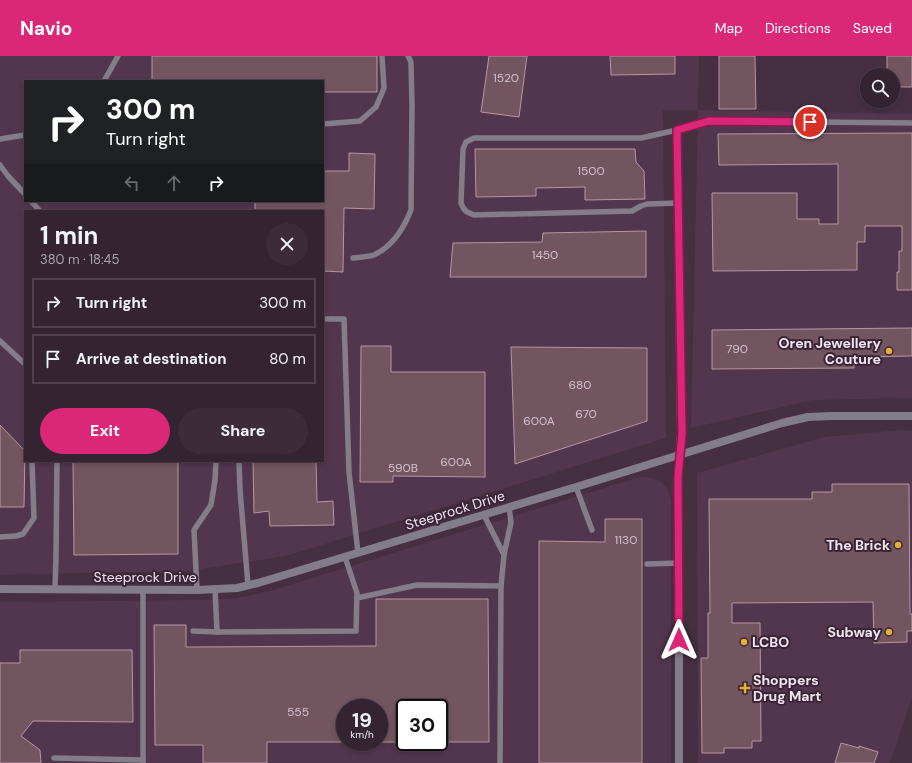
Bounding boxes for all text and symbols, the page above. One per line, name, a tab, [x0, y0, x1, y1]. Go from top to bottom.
text: Navio	[20, 16, 72, 41]
text: Map	[715, 19, 743, 37]
text: Directions	[765, 19, 831, 37]
text: Saved	[853, 19, 892, 37]
map controls	[860, 68, 900, 108]
button: search	[860, 68, 900, 108]
house number: 1520	[493, 70, 519, 86]
text: 300 m	[106, 91, 195, 128]
icon: right	[40, 96, 92, 148]
pin	[793, 105, 827, 139]
icon: arrive	[799, 111, 821, 133]
text: Turn right	[106, 127, 186, 151]
house number: 1500	[577, 163, 605, 179]
icon: left	[121, 172, 143, 194]
icon: ahead	[163, 172, 185, 194]
icon: right	[205, 172, 227, 194]
text: 1 min	[40, 220, 98, 251]
button: close	[266, 223, 308, 265]
house number: 1450	[532, 247, 558, 263]
text: 380 m · 18:45	[40, 251, 119, 268]
icon: right	[42, 292, 64, 314]
text: Turn right	[76, 293, 147, 313]
text: 300 m	[259, 293, 306, 313]
place label: Oren Jewellery Couture	[779, 334, 882, 368]
house number: 790	[726, 341, 748, 357]
marker: Oren Jewellery Couture	[884, 346, 894, 356]
icon: arrive	[42, 348, 64, 370]
text: Arrive at destination	[76, 349, 227, 369]
text: 80 m	[269, 349, 306, 369]
house number: 680	[568, 377, 592, 393]
house number: 670	[575, 406, 597, 422]
button: Exit	[40, 408, 170, 454]
button: Share	[178, 408, 308, 454]
house number: 600A	[523, 413, 555, 429]
house number: 600A	[440, 454, 472, 470]
house number: 590B	[388, 460, 418, 476]
street label: Steeprock Drive	[403, 486, 507, 534]
house number: 1130	[615, 532, 637, 548]
place label: The Brick	[826, 536, 890, 554]
marker: The Brick	[893, 540, 903, 550]
street label: Steeprock Drive	[93, 568, 197, 586]
position arrow	[658, 619, 700, 661]
place label: Subway	[827, 623, 882, 641]
marker: Subway	[884, 627, 894, 637]
place label: LCBO	[752, 633, 789, 651]
marker: LCBO	[739, 637, 749, 647]
place label: Shoppers Drug Mart	[753, 671, 821, 705]
marker: Shoppers Drug Mart	[740, 683, 750, 693]
speed limit sign: 30	[396, 699, 448, 751]
house number: 555	[287, 704, 309, 720]
text: 19	[352, 707, 372, 733]
text: km/h	[350, 728, 374, 741]

